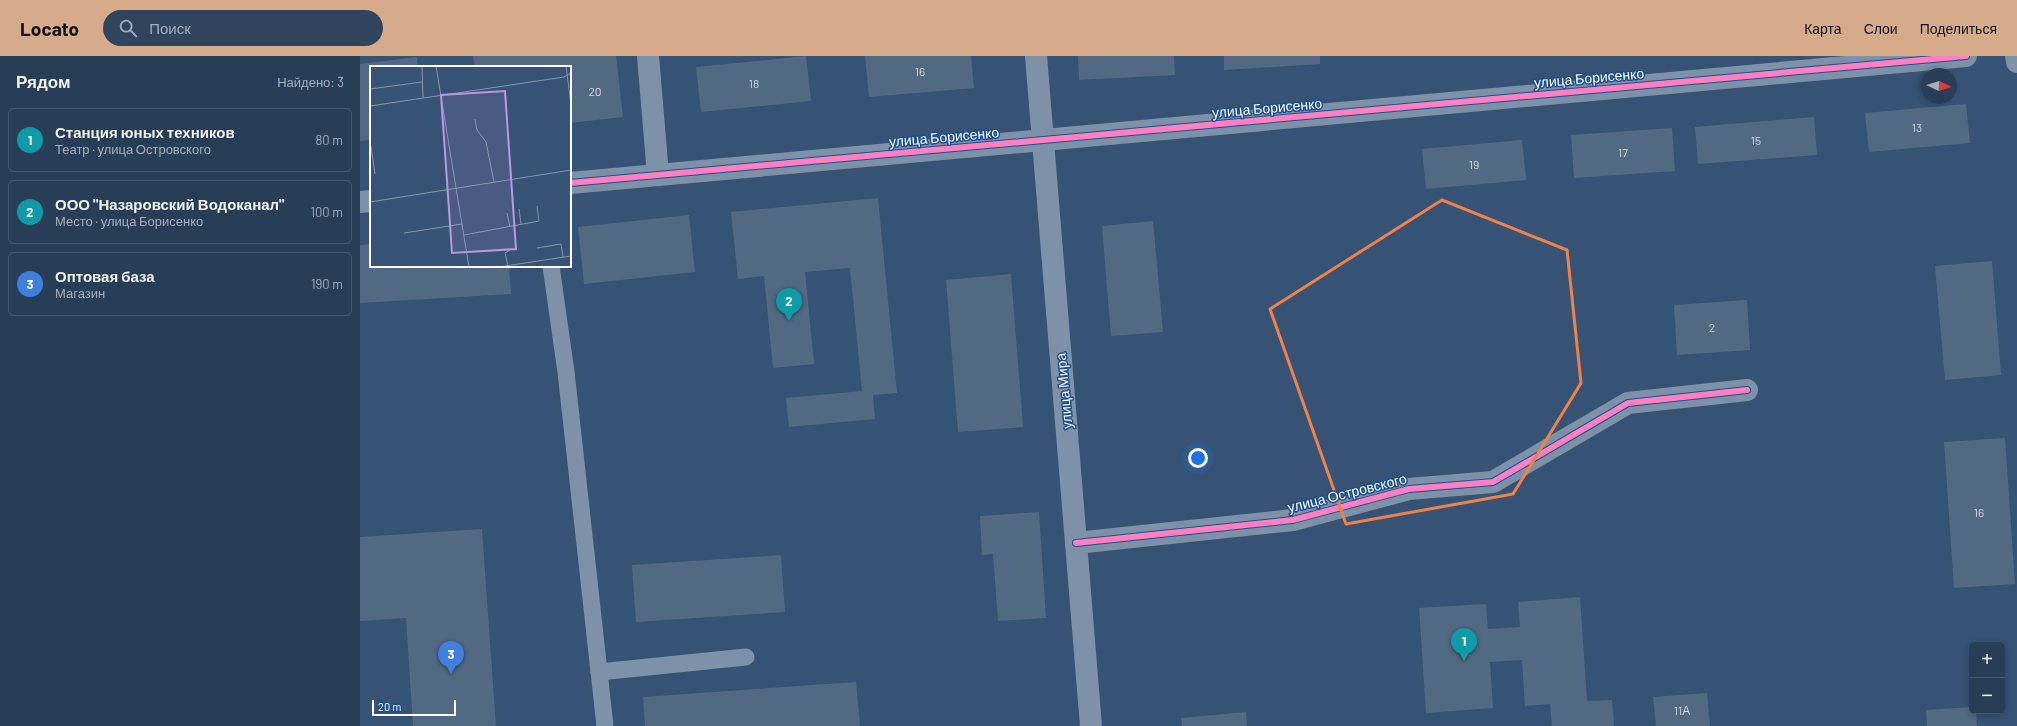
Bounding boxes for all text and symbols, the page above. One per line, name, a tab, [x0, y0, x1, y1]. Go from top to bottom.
search box	[103, 10, 383, 46]
text: Locato	[20, 17, 79, 40]
icon: search	[117, 17, 139, 39]
text: Поиск	[149, 19, 191, 37]
text: Карта	[1804, 20, 1842, 37]
text: Слои	[1864, 20, 1898, 37]
text: Поделиться	[1920, 20, 1997, 37]
house number: 16	[915, 64, 925, 78]
street label: улица Борисенко	[1533, 64, 1645, 91]
inset map	[370, 66, 571, 267]
north arrow	[1921, 68, 1957, 104]
text: Рядом	[16, 71, 71, 91]
text: Найдено: 3	[277, 74, 344, 90]
house number: 18	[749, 76, 759, 90]
house number: 20	[588, 84, 602, 98]
street label: улица Борисенко	[1211, 94, 1323, 121]
house number: 13	[1912, 120, 1922, 134]
text: Станция юных техников	[55, 123, 235, 141]
street label: улица Борисенко	[888, 123, 1000, 150]
text: 1	[28, 132, 32, 148]
text: 80 m	[316, 132, 343, 148]
house number: 15	[1751, 133, 1761, 147]
text: Театр · улица Островского	[55, 141, 211, 157]
house number: 17	[1618, 145, 1628, 159]
house number: 19	[1469, 157, 1479, 171]
text: ООО "Назаровский Водоканал"	[55, 195, 284, 213]
text: 2	[26, 204, 34, 220]
text: 100 m	[310, 204, 343, 220]
text: Место · улица Борисенко	[55, 213, 203, 229]
text: Оптовая база	[55, 267, 155, 285]
text: 3	[26, 276, 34, 292]
text: 190 m	[311, 276, 343, 292]
text: Магазин	[55, 285, 105, 301]
pin: 2	[776, 288, 802, 321]
house number: 2	[1709, 320, 1715, 334]
street label: улица Мира	[1052, 352, 1075, 430]
your location	[1188, 448, 1208, 468]
street label: улица Островского	[1286, 469, 1408, 516]
house number: 16	[1974, 505, 1984, 519]
pin: 1	[1451, 628, 1477, 661]
pin: 3	[438, 641, 464, 674]
map controls	[1969, 642, 2005, 714]
button: +	[1969, 642, 2005, 678]
button: −	[1969, 678, 2005, 714]
scale bar	[372, 698, 456, 717]
text: 20 m	[378, 700, 401, 713]
house number: 11А	[1674, 703, 1690, 717]

